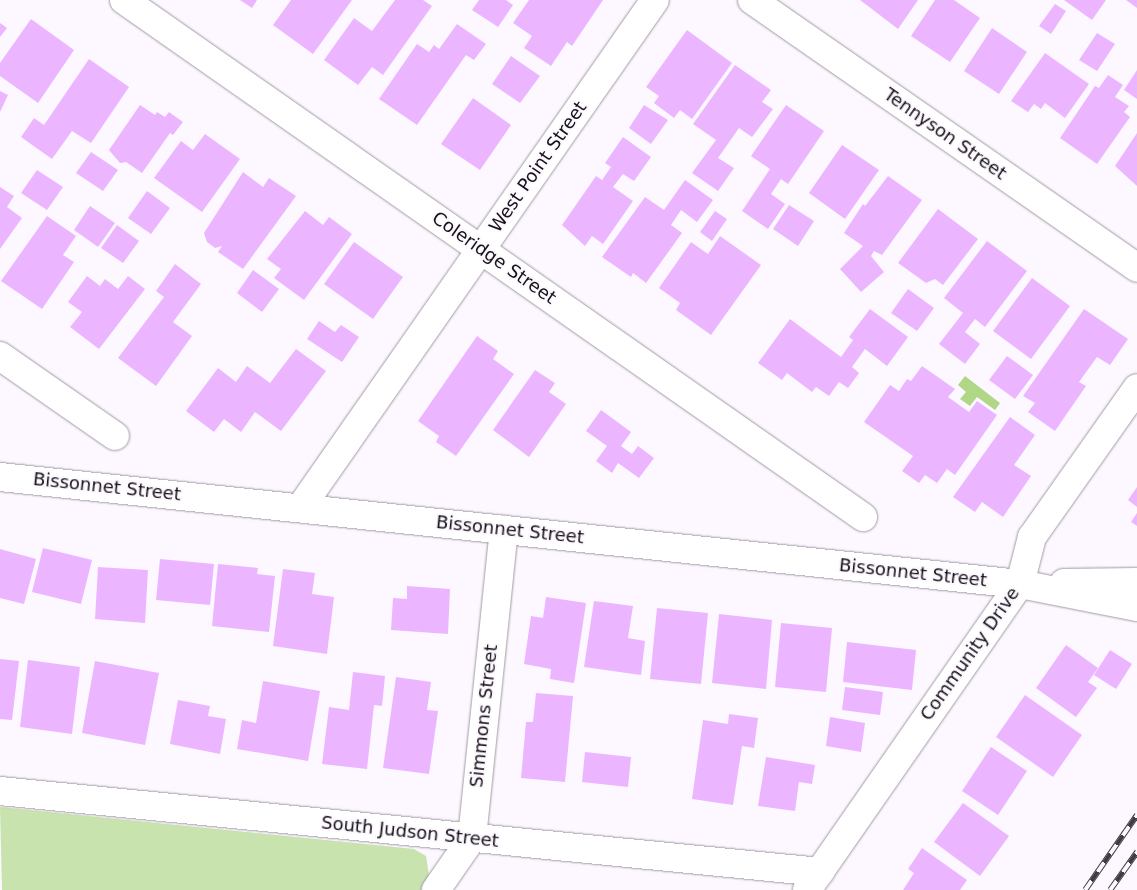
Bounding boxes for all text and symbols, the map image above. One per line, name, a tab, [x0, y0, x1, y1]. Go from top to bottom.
street label: Tennyson Street	[880, 84, 1010, 184]
street label: West Point Street	[485, 97, 591, 237]
street label: Coleridge Street	[428, 207, 560, 309]
street label: Bissonnet Street	[32, 468, 182, 506]
street label: Bissonnet Street	[435, 511, 585, 549]
street label: Bissonnet Street	[838, 554, 988, 592]
street label: Community Drive	[916, 583, 1024, 725]
street label: Simmons Street	[466, 643, 502, 789]
street label: South Judson Street	[320, 812, 500, 852]

